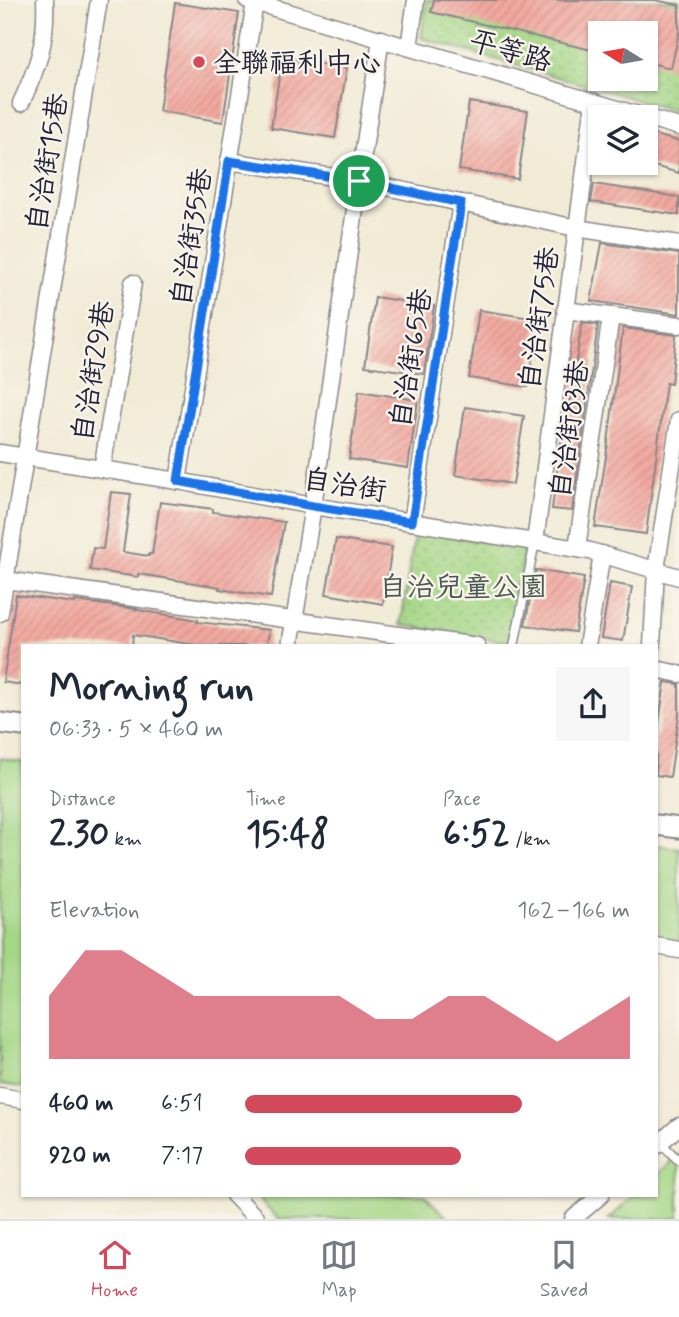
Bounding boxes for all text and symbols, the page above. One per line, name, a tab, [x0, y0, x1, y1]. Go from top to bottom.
north arrow	[588, 21, 658, 91]
map controls	[588, 21, 658, 175]
street label: 平等路	[465, 23, 556, 82]
place label: 全聯福利中心	[213, 46, 381, 83]
marker: 全聯福利中心	[191, 54, 207, 70]
street label: 自治街15巷	[19, 90, 78, 234]
button: layers	[588, 105, 658, 175]
pin	[329, 151, 389, 211]
icon: arrive	[340, 162, 378, 200]
street label: 自治街35巷	[163, 165, 222, 309]
street label: 自治街75巷	[512, 244, 569, 392]
street label: 自治街65巷	[383, 285, 442, 431]
street label: 自治街29巷	[65, 297, 124, 445]
street label: 自治街83巷	[542, 357, 599, 501]
street label: 自治街	[300, 462, 389, 511]
park label: 自治兒童公園	[379, 570, 547, 607]
text: Morning run	[49, 664, 254, 713]
button: share	[556, 667, 630, 741]
text: 06:33 · 5 × 460 m	[49, 715, 223, 745]
text: Distance	[49, 787, 116, 812]
text: Time	[246, 787, 286, 812]
text: Pace	[443, 787, 481, 812]
text: 2.30	[49, 812, 109, 858]
text: 15:48	[246, 812, 329, 858]
text: 6:52	[443, 812, 510, 858]
text: km	[109, 827, 142, 852]
text: /km	[510, 827, 551, 852]
text: Elevation	[49, 896, 140, 926]
text: 162–166 m	[517, 896, 630, 926]
text: 460 m	[49, 1089, 113, 1119]
text: 6:51	[161, 1089, 203, 1119]
text: 920 m	[49, 1141, 111, 1171]
text: 7:17	[161, 1141, 203, 1171]
tab: Home	[91, 1236, 138, 1303]
tab: Map	[320, 1236, 358, 1303]
tab: Saved	[540, 1236, 588, 1303]

